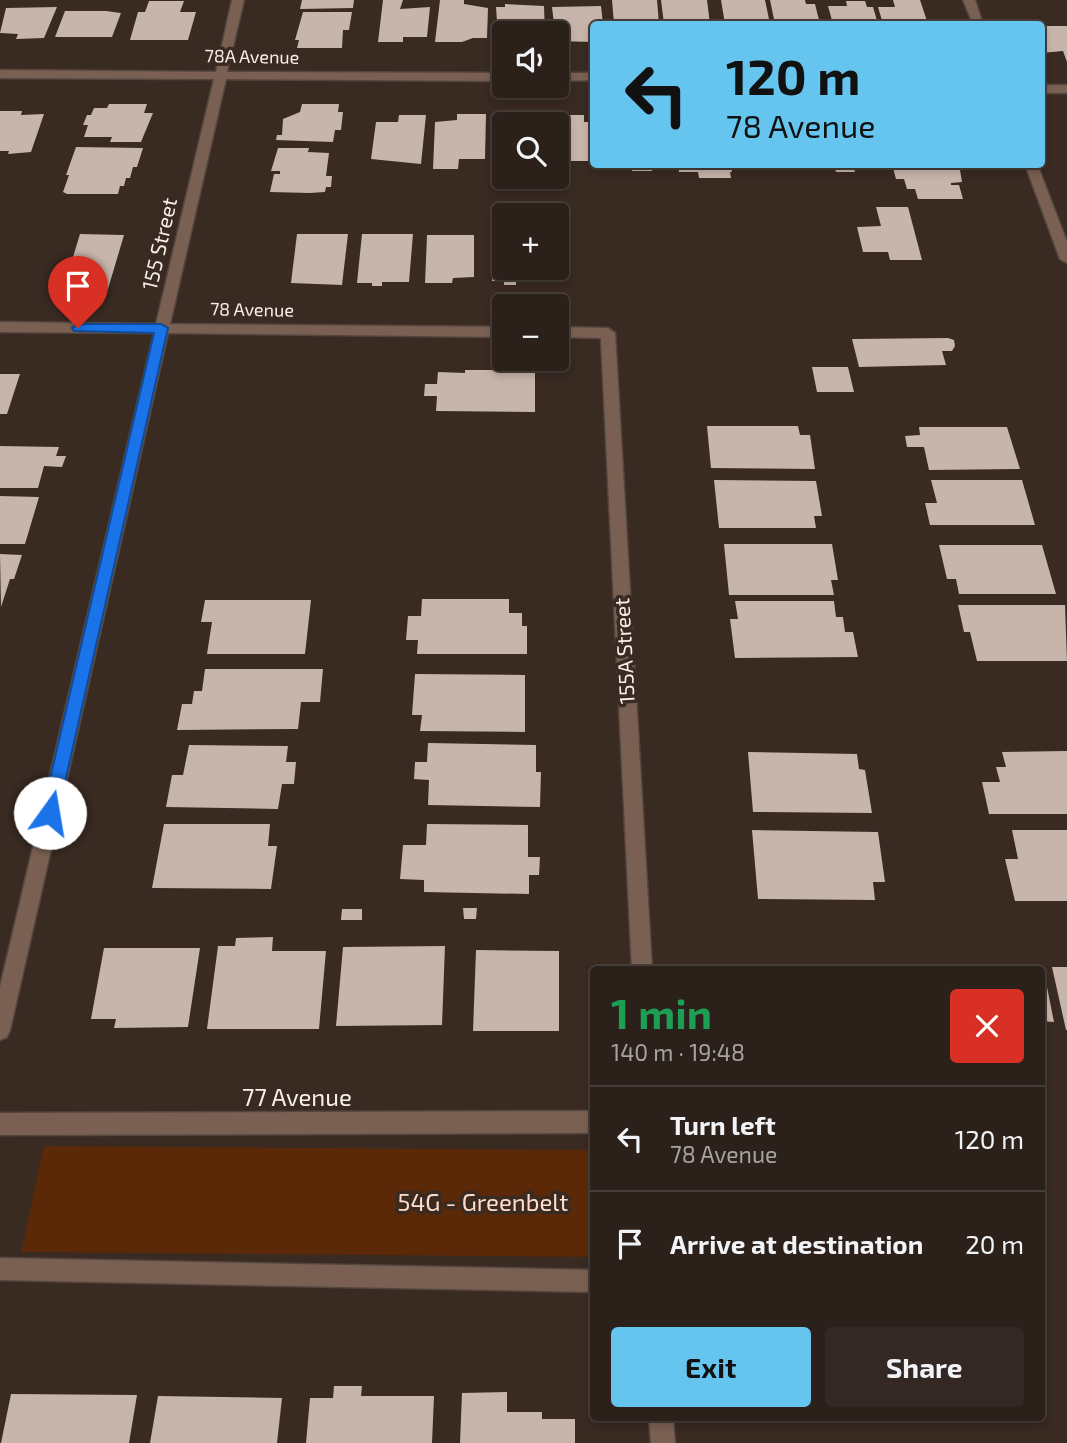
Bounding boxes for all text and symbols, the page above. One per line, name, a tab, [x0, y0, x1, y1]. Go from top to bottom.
map controls	[492, 21, 569, 371]
button: sound	[492, 21, 569, 98]
street label: 78A Avenue	[204, 44, 300, 68]
text: 120 m	[726, 46, 860, 105]
icon: left	[611, 49, 702, 140]
text: 78 Avenue	[726, 106, 875, 144]
button: search	[492, 112, 569, 189]
street label: 155 Street	[136, 195, 181, 292]
button: +	[492, 203, 569, 280]
pin	[48, 256, 108, 328]
icon: arrive	[59, 267, 97, 305]
button: −	[492, 294, 569, 371]
street label: 78 Avenue	[210, 297, 294, 321]
street label: 155A Street	[608, 597, 639, 705]
position arrow	[13, 776, 87, 850]
text: 1 min	[611, 987, 712, 1037]
button: close	[950, 989, 1024, 1063]
text: 140 m · 19:48	[611, 1038, 745, 1066]
street label: 77 Avenue	[242, 1082, 352, 1111]
text: Turn left	[670, 1109, 776, 1140]
icon: left	[611, 1120, 649, 1158]
text: 120 m	[955, 1123, 1024, 1154]
text: 78 Avenue	[670, 1140, 777, 1168]
park label: 54G - Greenbelt	[398, 1187, 568, 1216]
icon: arrive	[611, 1225, 649, 1263]
text: Arrive at destination	[670, 1228, 923, 1259]
text: 20 m	[965, 1228, 1024, 1259]
button: Exit	[611, 1327, 811, 1407]
button: Share	[825, 1327, 1024, 1407]

